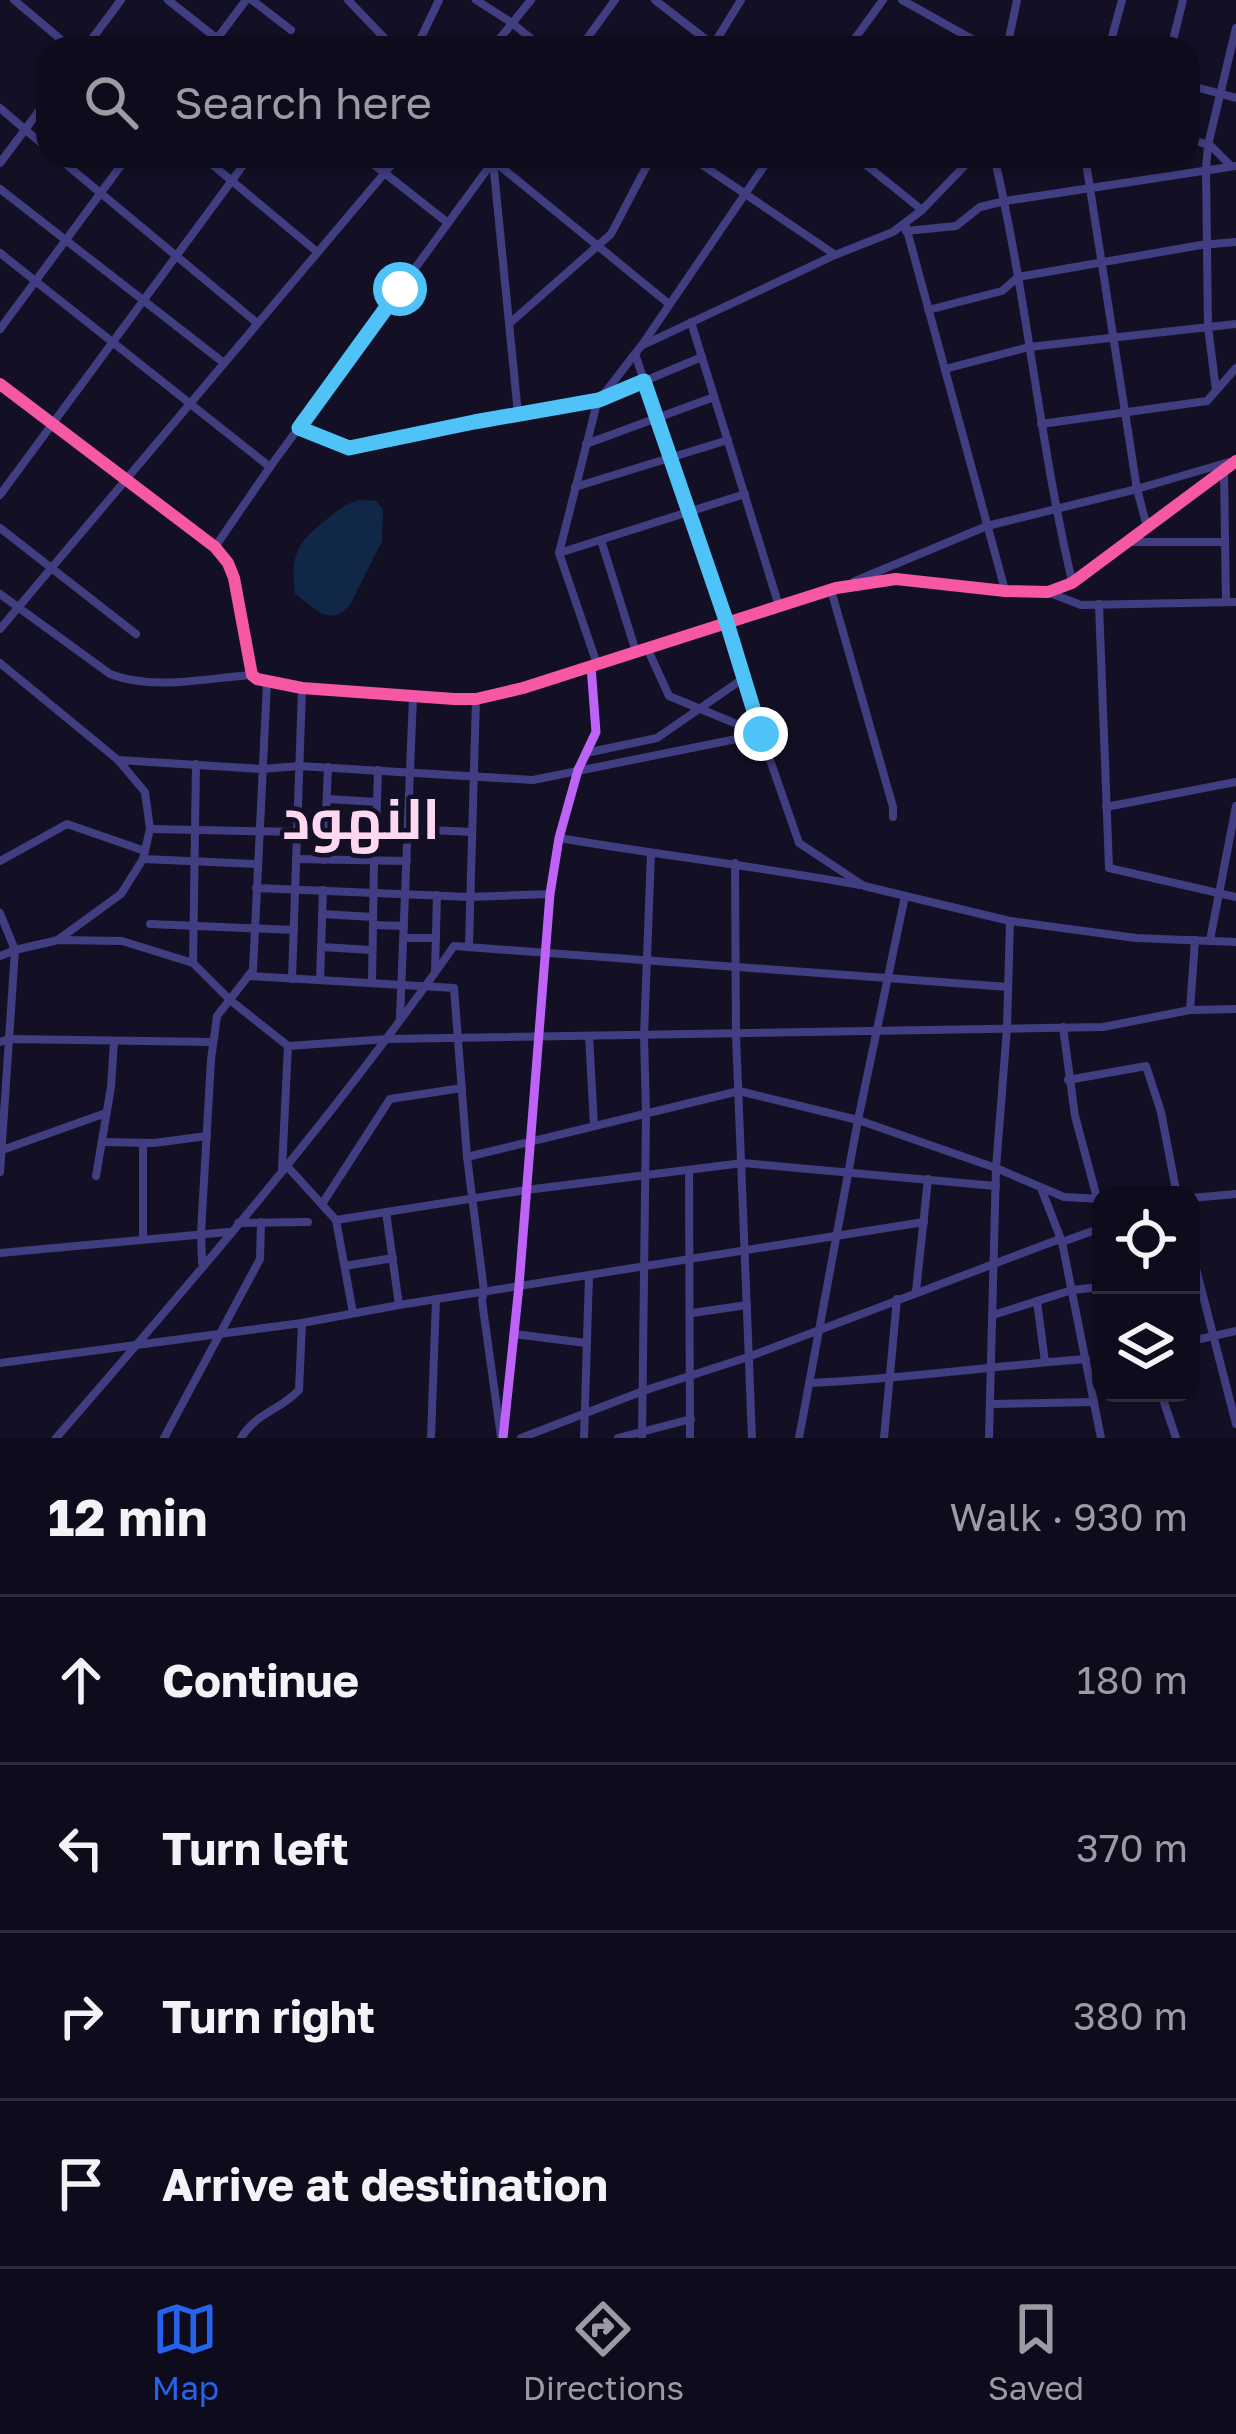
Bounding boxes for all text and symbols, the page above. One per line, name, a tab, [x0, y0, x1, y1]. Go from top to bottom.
search box	[36, 36, 1200, 168]
icon: search	[78, 69, 144, 135]
text: Search here	[174, 75, 432, 129]
route start	[373, 262, 427, 316]
route end	[734, 707, 788, 761]
district label: النهود	[282, 783, 440, 854]
map controls	[1092, 1186, 1200, 1402]
button: locate	[1092, 1186, 1200, 1294]
button: layers	[1092, 1294, 1200, 1402]
text: 12 min	[48, 1486, 208, 1547]
text: Walk · 930 m	[950, 1493, 1188, 1540]
icon: ahead	[48, 1647, 114, 1713]
text: Continue	[162, 1653, 359, 1707]
text: 180 m	[1077, 1656, 1188, 1703]
icon: left	[48, 1815, 114, 1881]
text: Turn left	[162, 1821, 349, 1875]
text: 370 m	[1076, 1824, 1188, 1871]
icon: right	[48, 1983, 114, 2049]
text: Turn right	[162, 1989, 375, 2043]
text: 380 m	[1073, 1992, 1188, 2039]
icon: arrive	[48, 2151, 114, 2217]
text: Arrive at destination	[162, 2157, 608, 2211]
tab: Map	[152, 2296, 219, 2407]
tab: Directions	[523, 2296, 684, 2407]
tab: Saved	[988, 2296, 1084, 2407]

